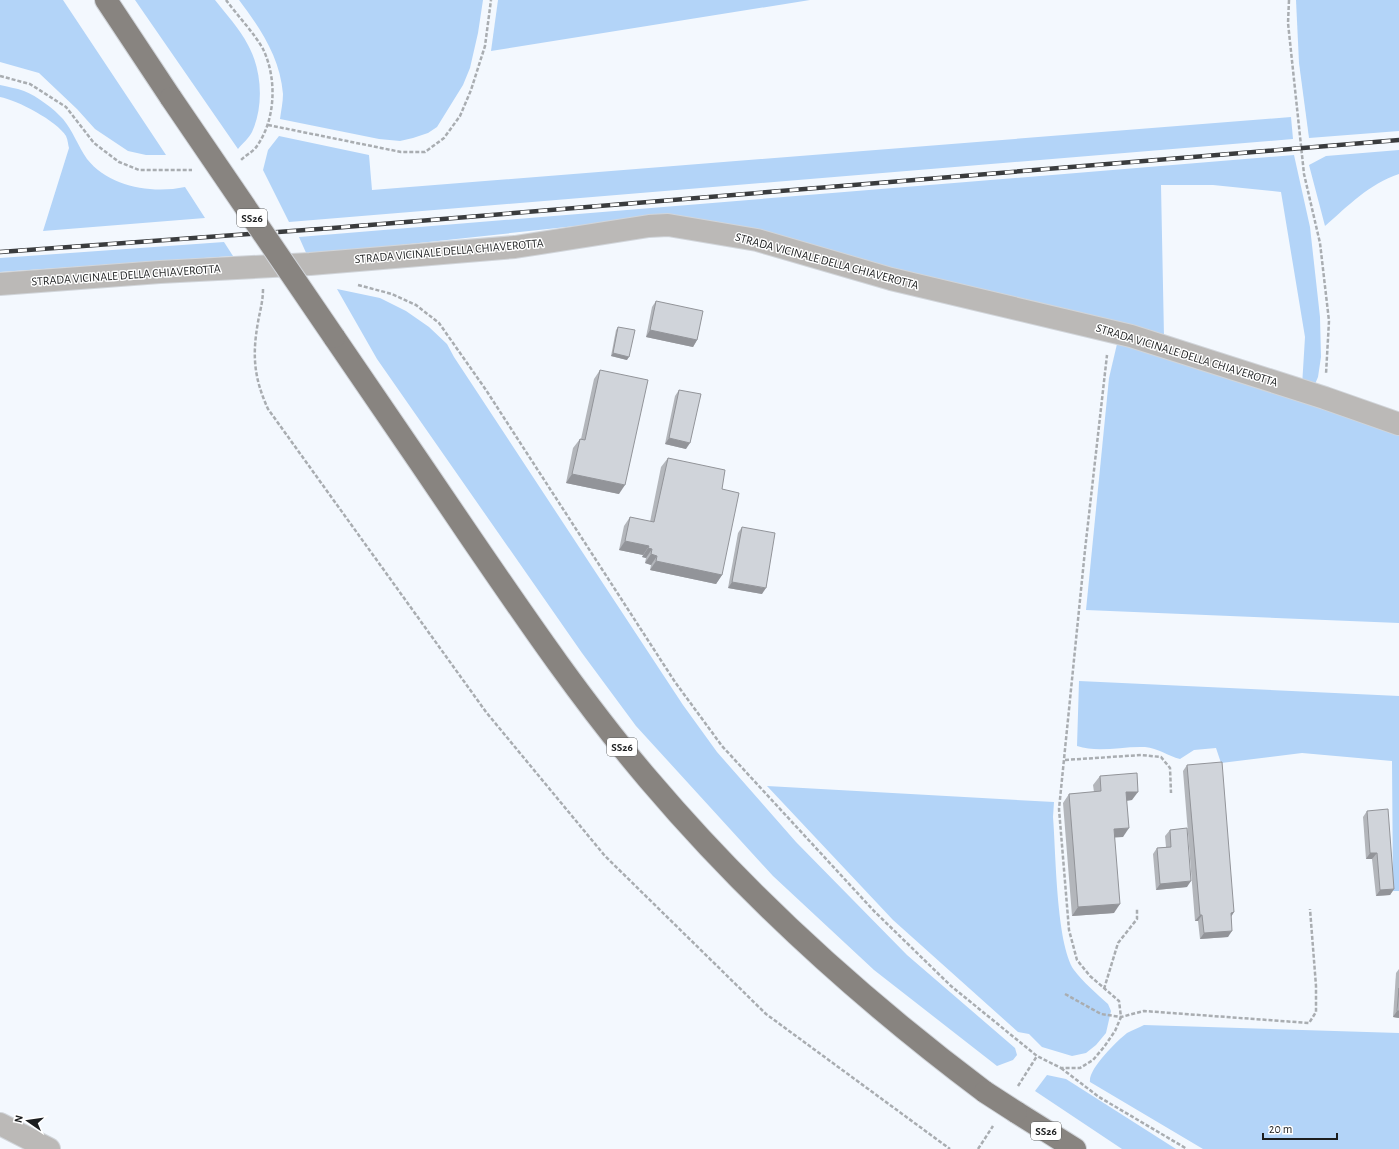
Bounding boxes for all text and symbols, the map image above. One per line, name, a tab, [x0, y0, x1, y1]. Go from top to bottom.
road number: SS26	[237, 209, 267, 227]
street label: STRADA VICINALE DELLA CHIAVEROTTA	[734, 231, 920, 291]
street label: STRADA VICINALE DELLA CHIAVEROTTA	[354, 237, 544, 265]
street label: STRADA VICINALE DELLA CHIAVEROTTA	[31, 262, 221, 288]
street label: STRADA VICINALE DELLA CHIAVEROTTA	[1095, 322, 1279, 388]
road number: SS26	[607, 738, 637, 756]
north arrow	[8, 1101, 48, 1141]
text: N	[13, 1114, 25, 1124]
scale bar	[1263, 1115, 1337, 1141]
road number: SS26	[1031, 1122, 1061, 1140]
text: 20 m	[1269, 1123, 1292, 1135]

